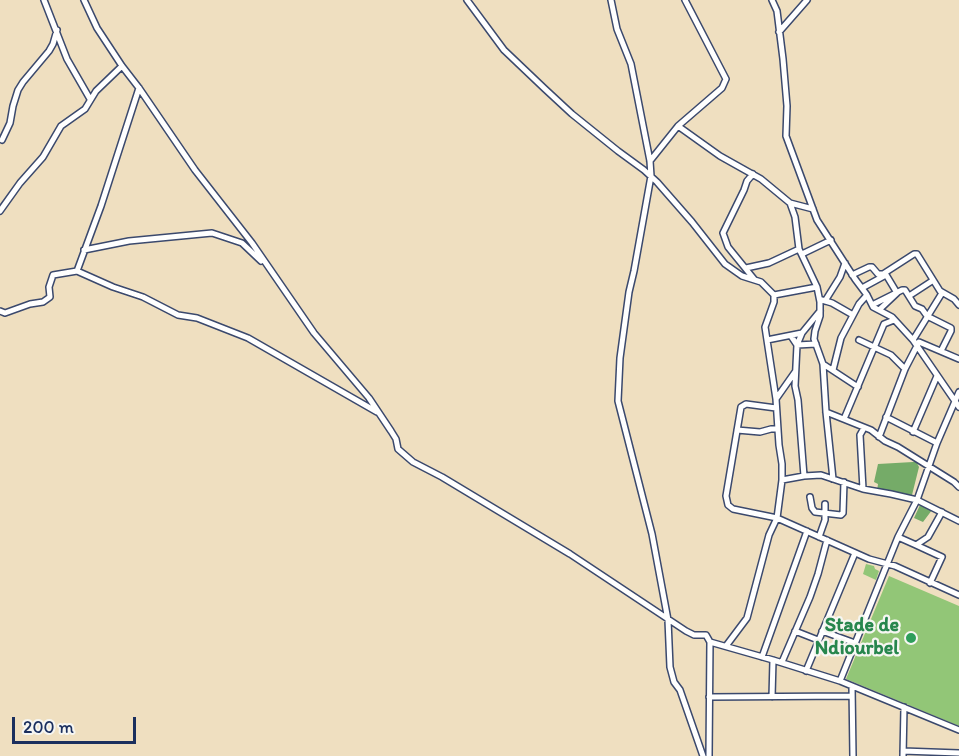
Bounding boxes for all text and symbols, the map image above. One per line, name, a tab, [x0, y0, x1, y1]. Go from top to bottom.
place label: Stade de Ndiourbel	[815, 614, 899, 661]
marker: Stade de Ndiourbel	[904, 631, 918, 645]
scale bar	[15, 705, 140, 743]
text: 200 m	[23, 716, 74, 738]

